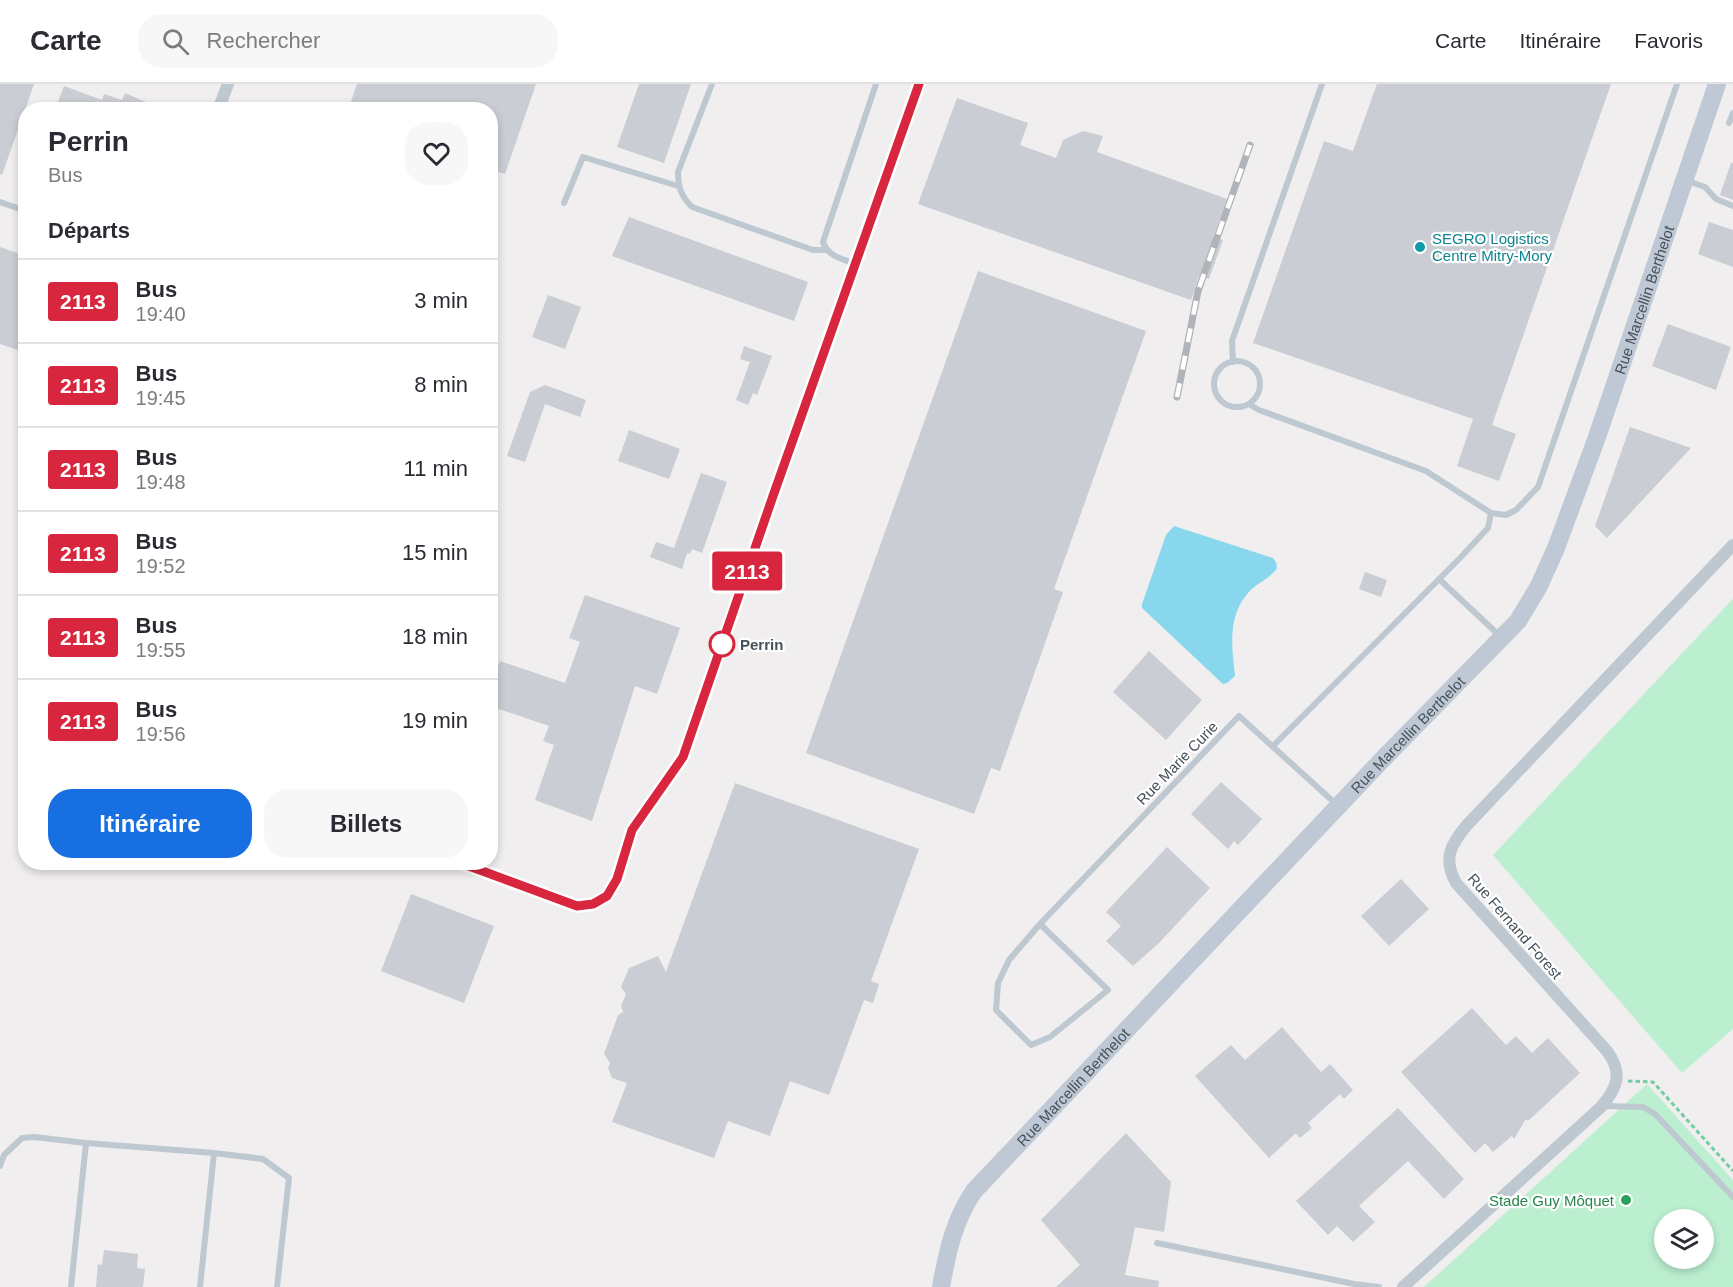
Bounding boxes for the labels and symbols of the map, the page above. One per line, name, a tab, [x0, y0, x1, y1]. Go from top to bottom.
street label: Rue Marcellin Berthelot	[1610, 222, 1677, 376]
place label: SEGRO Logistics Centre Mitry-Mory	[1432, 230, 1553, 264]
marker: SEGRO Logistics Centre Mitry-Mory	[1413, 240, 1427, 254]
line badge: 2113	[705, 552, 789, 590]
marker: Perrin	[709, 631, 735, 657]
place label: Perrin	[740, 636, 783, 653]
street label: Rue Marcellin Berthelot	[1347, 672, 1469, 796]
street label: Rue Marie Curie	[1133, 718, 1221, 808]
street label: Rue Fernand Forest	[1465, 870, 1566, 983]
street label: Rue Marcellin Berthelot	[1013, 1024, 1133, 1149]
place label: Stade Guy Môquet	[1489, 1192, 1615, 1209]
marker: Stade Guy Môquet	[1619, 1193, 1633, 1207]

